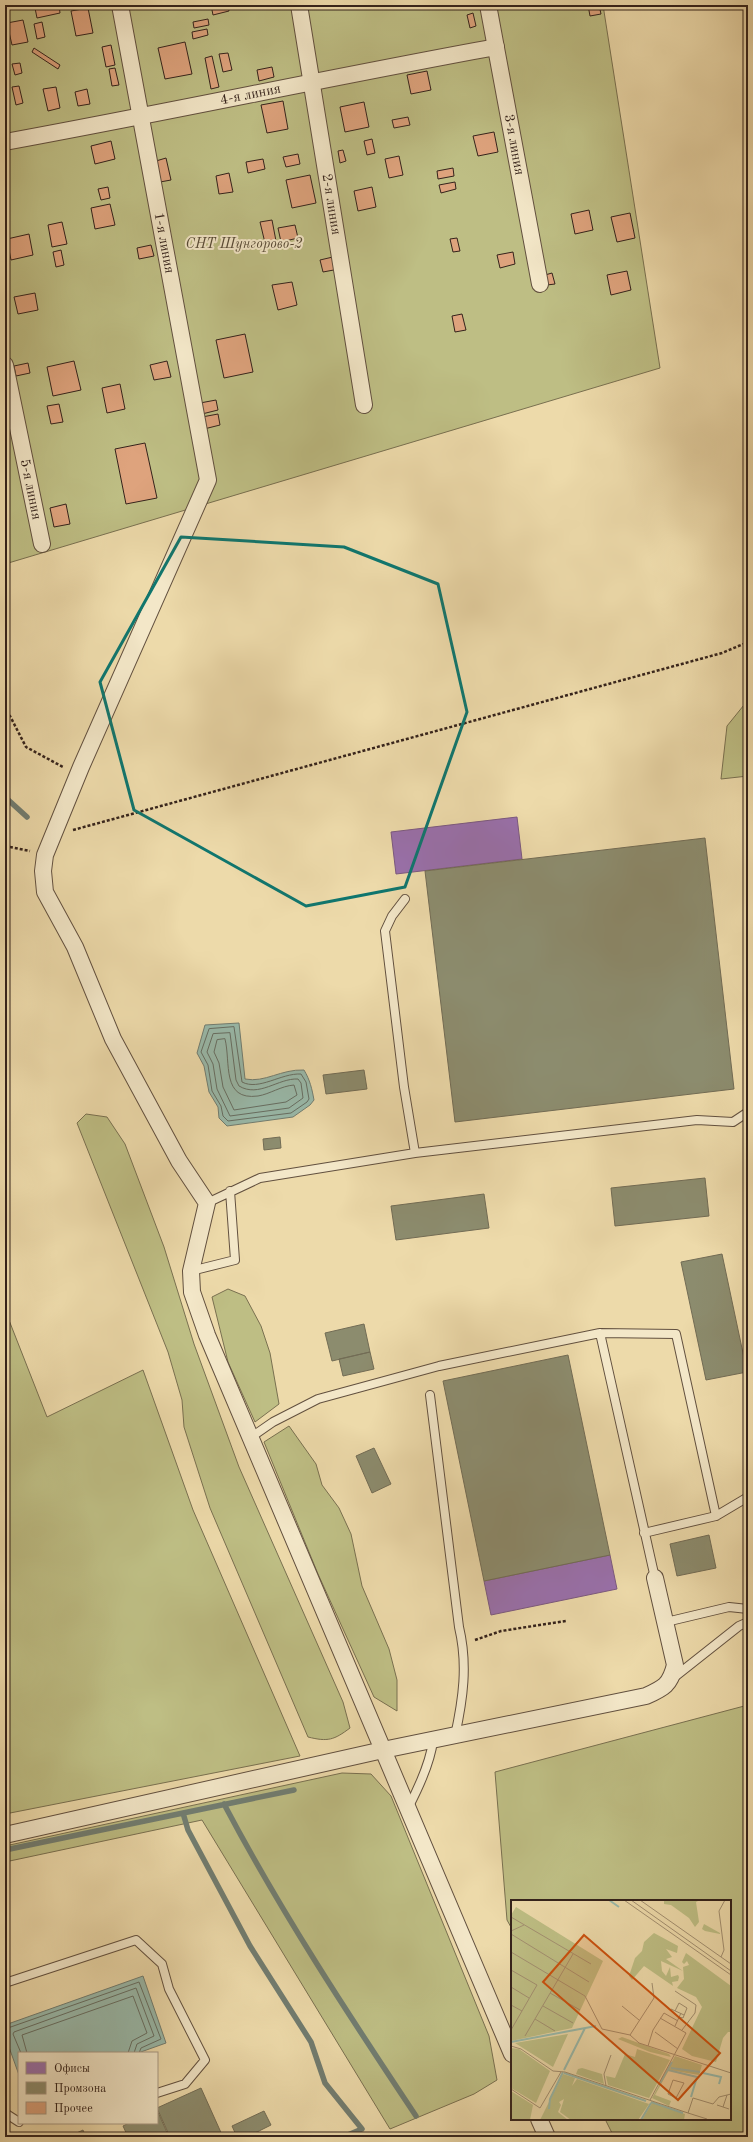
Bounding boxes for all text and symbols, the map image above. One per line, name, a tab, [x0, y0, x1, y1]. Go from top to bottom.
street label: 4-я линия	[219, 82, 282, 107]
street label: 3-я линия	[501, 113, 527, 176]
street label: 2-я линия	[320, 173, 343, 236]
street label: 1-я линия	[152, 211, 177, 275]
park label: СНТ Шунгорово-2	[186, 237, 302, 252]
street label: 5-я линия	[18, 458, 44, 521]
inset map	[511, 1900, 731, 2120]
legend	[18, 2052, 158, 2124]
text: Офисы	[54, 2063, 90, 2075]
text: Промзона	[54, 2083, 106, 2095]
text: Прочее	[54, 2103, 93, 2115]

